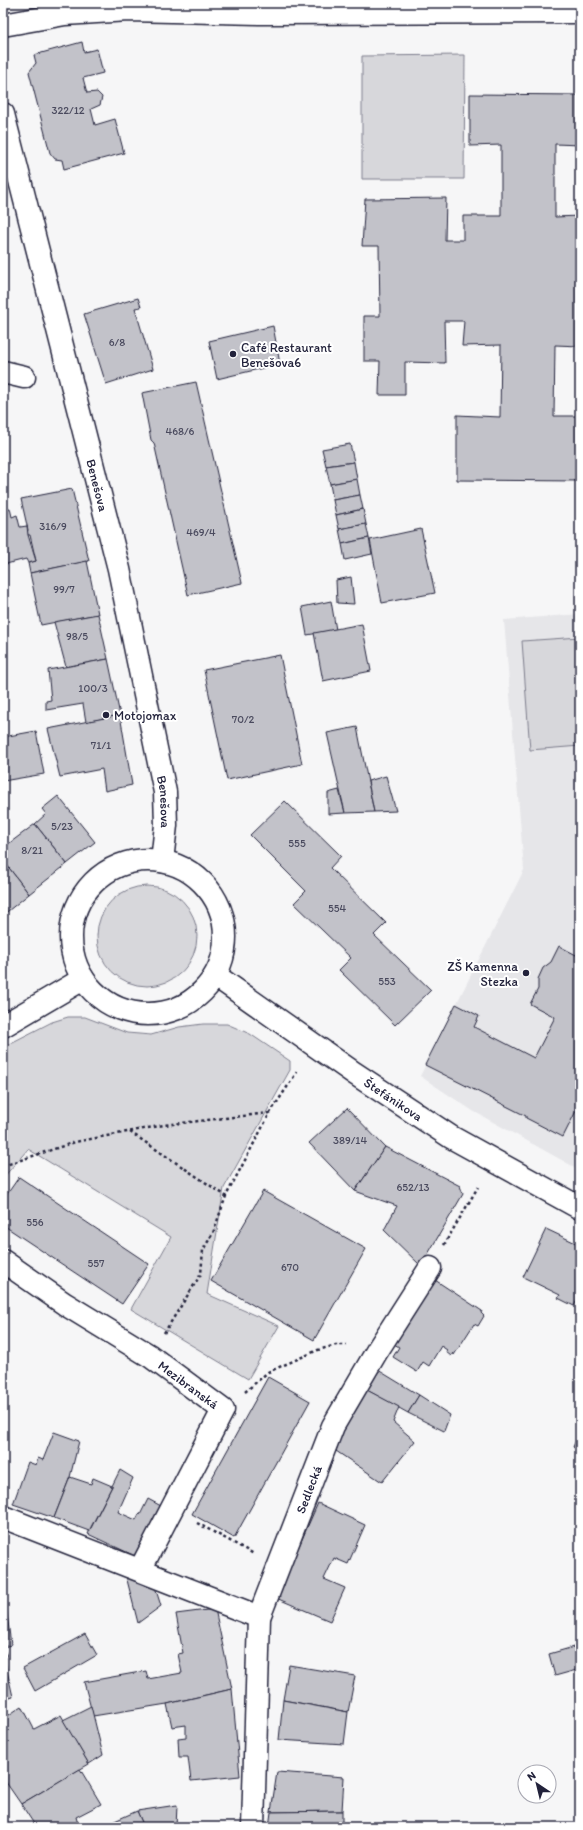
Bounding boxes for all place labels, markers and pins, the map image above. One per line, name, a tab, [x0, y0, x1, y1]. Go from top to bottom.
place label: Café Restaurant Benešova6	[241, 340, 332, 370]
marker: Café Restaurant Benešova6	[228, 349, 238, 359]
place label: Motojomax	[114, 708, 177, 723]
marker: Motojomax	[101, 710, 111, 720]
place label: ZŠ Kamenna Stezka	[447, 959, 519, 989]
marker: ZŠ Kamenna Stezka	[521, 968, 531, 978]

